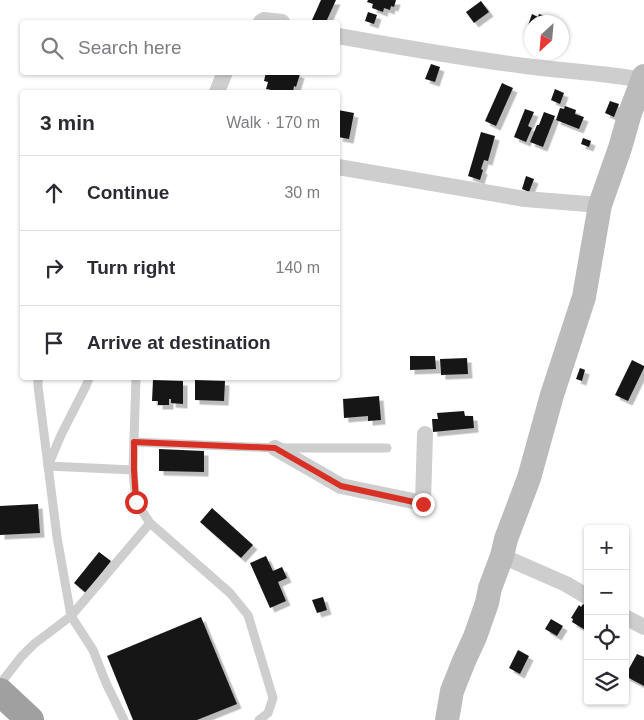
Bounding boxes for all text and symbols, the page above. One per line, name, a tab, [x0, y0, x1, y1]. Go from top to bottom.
north arrow	[524, 15, 569, 60]
search box	[20, 20, 340, 75]
icon: search	[38, 34, 66, 62]
text: Search here	[78, 37, 182, 58]
text: 3 min	[40, 111, 95, 134]
text: Walk · 170 m	[226, 114, 320, 131]
icon: ahead	[40, 179, 68, 207]
text: Continue	[87, 182, 169, 203]
text: 30 m	[284, 184, 320, 201]
icon: right	[40, 254, 68, 282]
text: Turn right	[87, 257, 175, 278]
text: 140 m	[276, 259, 320, 276]
icon: arrive	[40, 329, 68, 357]
text: Arrive at destination	[87, 332, 271, 353]
route start	[125, 491, 148, 514]
route end	[412, 493, 435, 516]
map controls	[584, 525, 629, 705]
button: +	[584, 525, 629, 570]
button: −	[584, 570, 629, 615]
button: locate	[584, 615, 629, 660]
button: layers	[584, 660, 629, 705]

